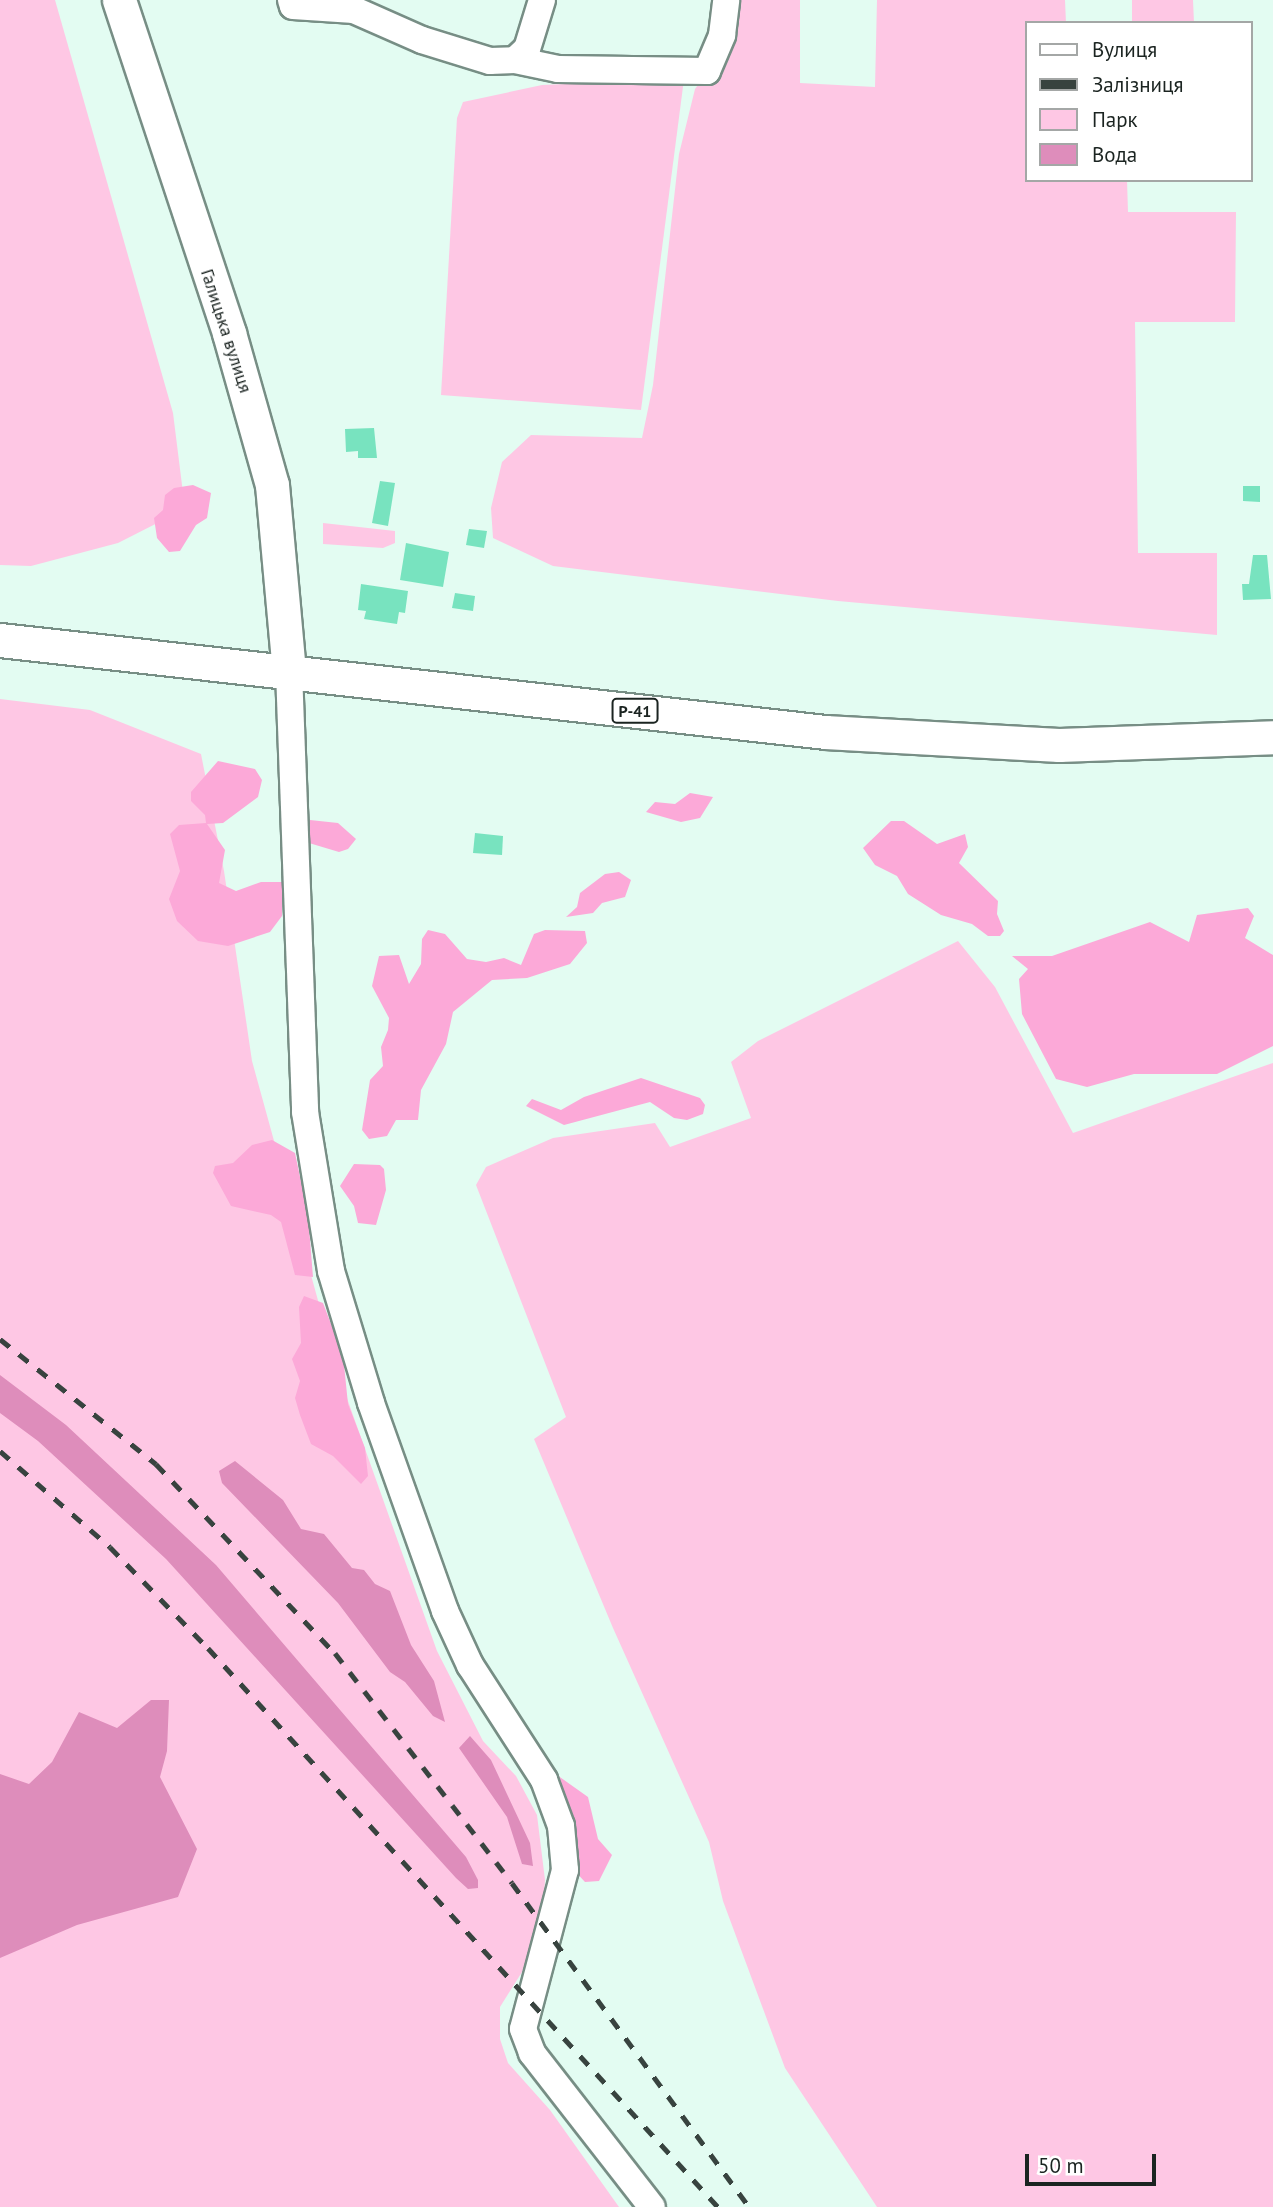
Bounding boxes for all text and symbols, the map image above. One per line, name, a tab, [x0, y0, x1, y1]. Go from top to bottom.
legend	[1024, 21, 1252, 182]
text: Вулиця	[1092, 36, 1157, 63]
text: Залізниця	[1092, 71, 1184, 98]
text: Парк	[1092, 106, 1138, 133]
text: Вода	[1092, 141, 1137, 168]
street label: Галицька вулиця	[196, 266, 256, 396]
road number: Р-41	[610, 698, 660, 724]
scale bar	[1028, 2140, 1159, 2184]
text: 50 m	[1038, 2152, 1084, 2179]

